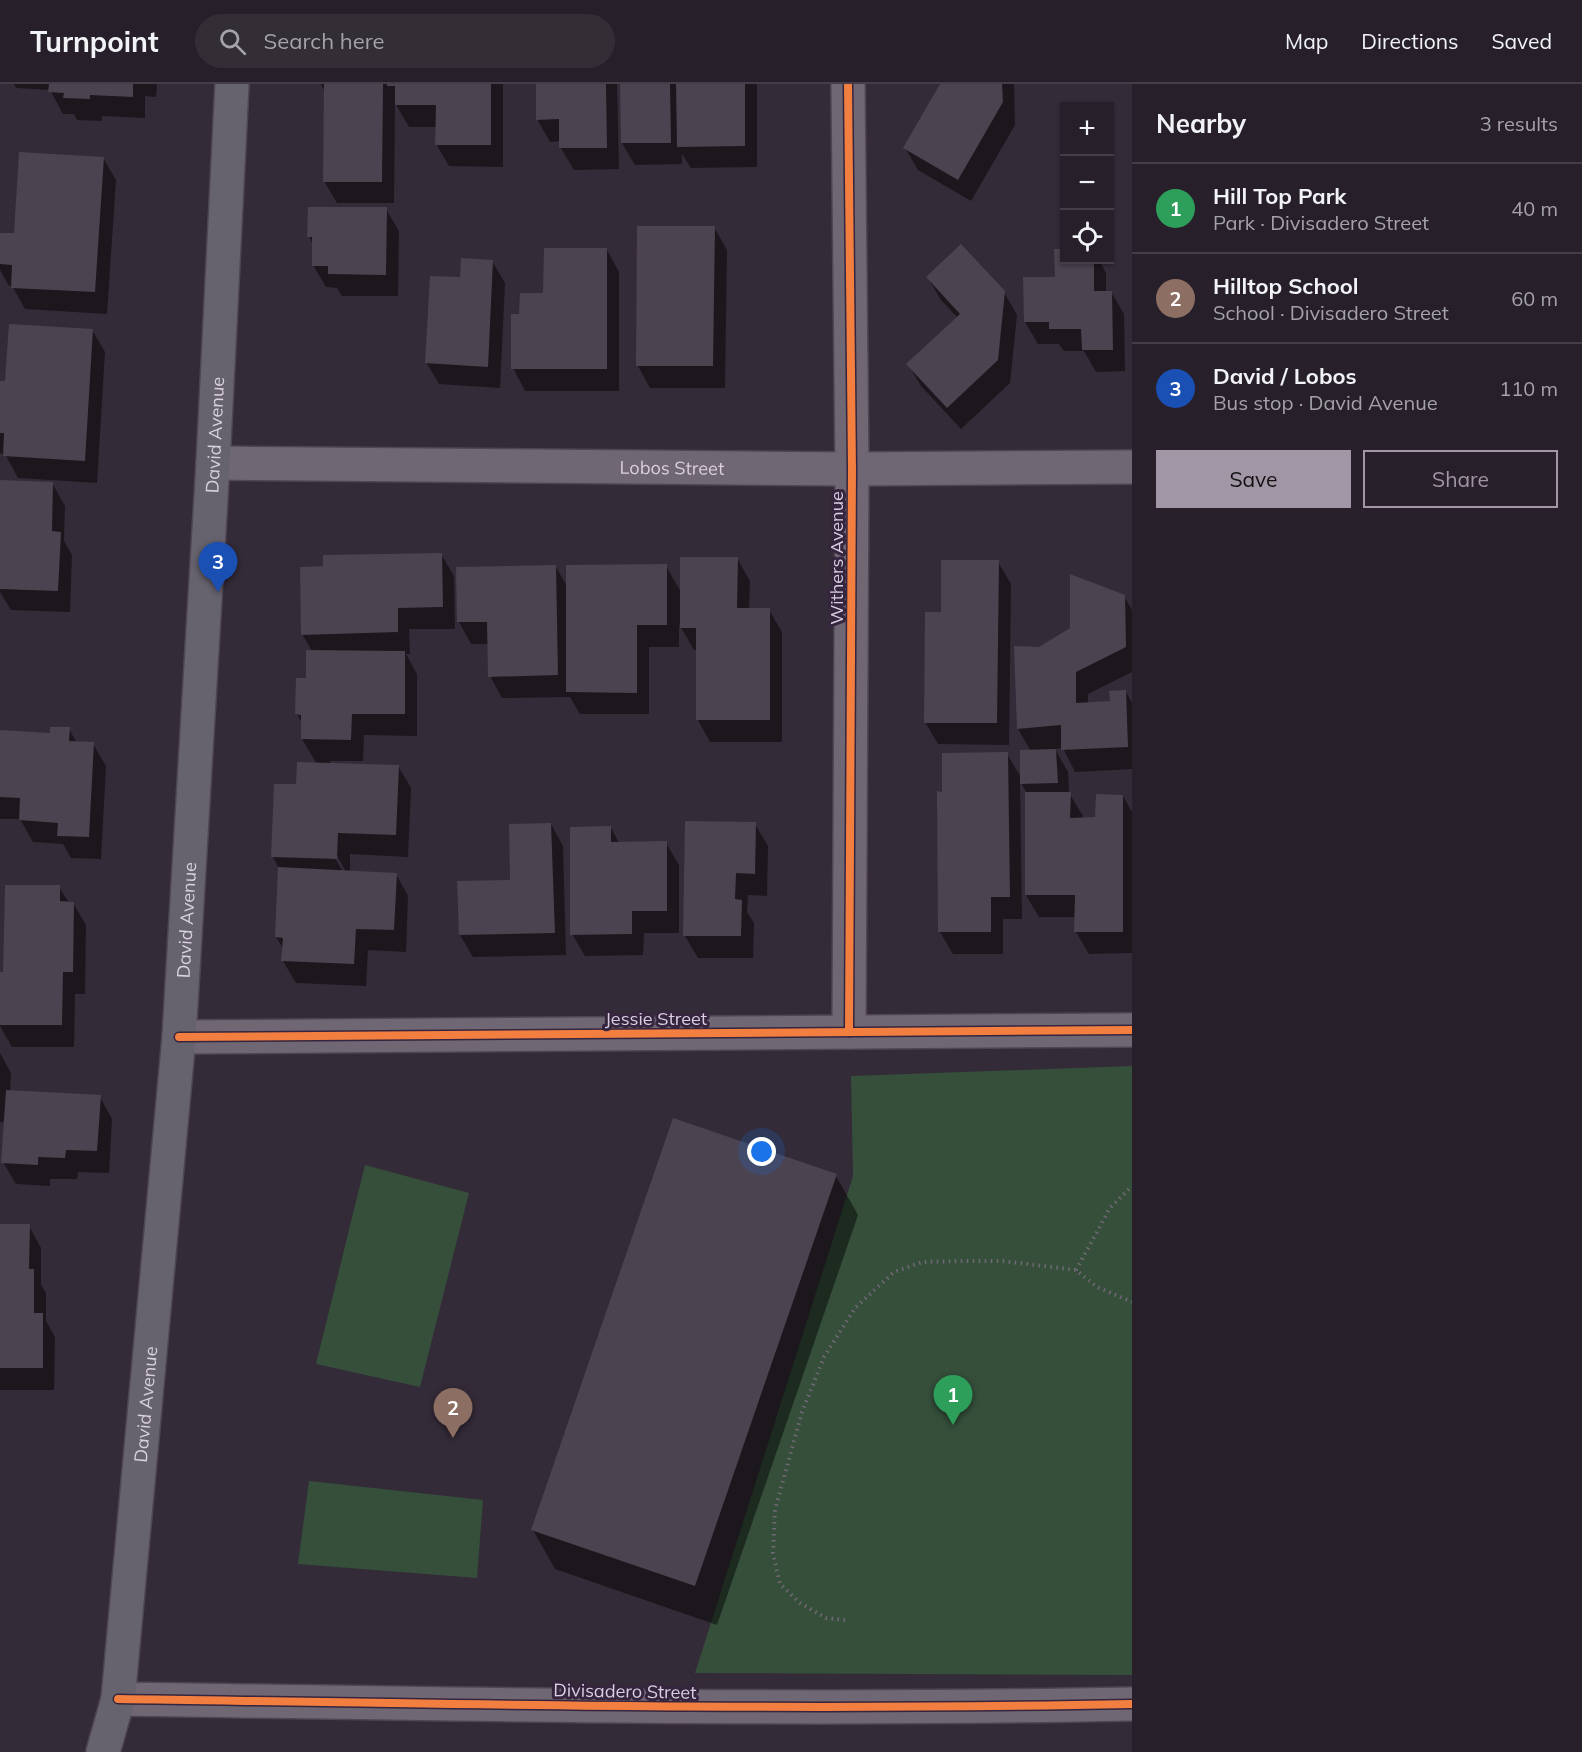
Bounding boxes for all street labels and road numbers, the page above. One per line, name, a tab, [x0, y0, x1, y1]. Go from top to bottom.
street label: David Avenue	[200, 376, 229, 494]
street label: Lobos Street	[620, 455, 724, 479]
street label: Withers Avenue	[825, 491, 848, 625]
street label: David Avenue	[171, 861, 201, 979]
street label: Jessie Street	[605, 1007, 707, 1030]
street label: David Avenue	[128, 1345, 162, 1463]
street label: Divisadero Street	[553, 1678, 697, 1704]

